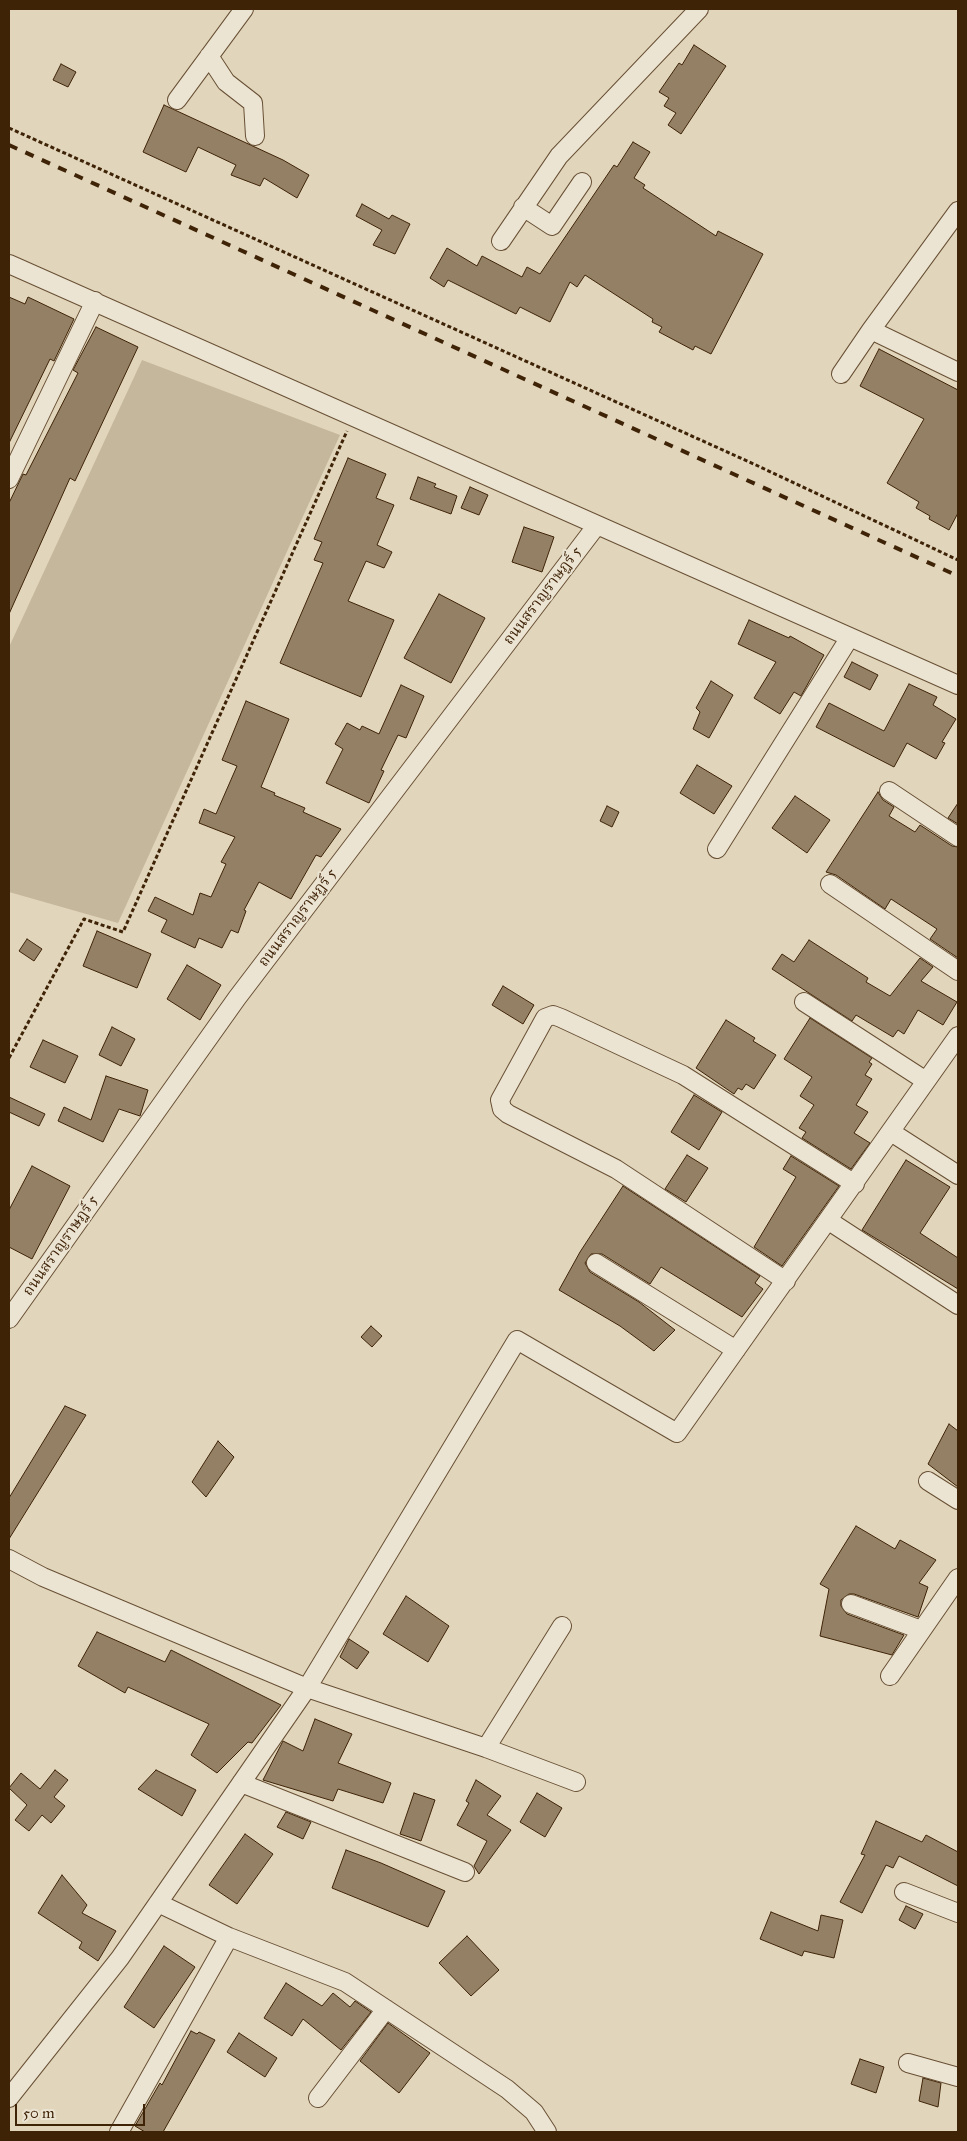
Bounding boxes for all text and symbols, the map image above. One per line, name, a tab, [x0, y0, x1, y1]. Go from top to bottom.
street label: ถนนสราญราษฎร์ 5	[500, 543, 586, 649]
street label: ถนนสราญราษฎร์ 5	[255, 865, 341, 971]
street label: ถนนสราญราษฎร์ 5	[20, 1192, 102, 1300]
scale bar	[18, 2094, 148, 2126]
text: 50 m	[23, 2104, 55, 2122]

